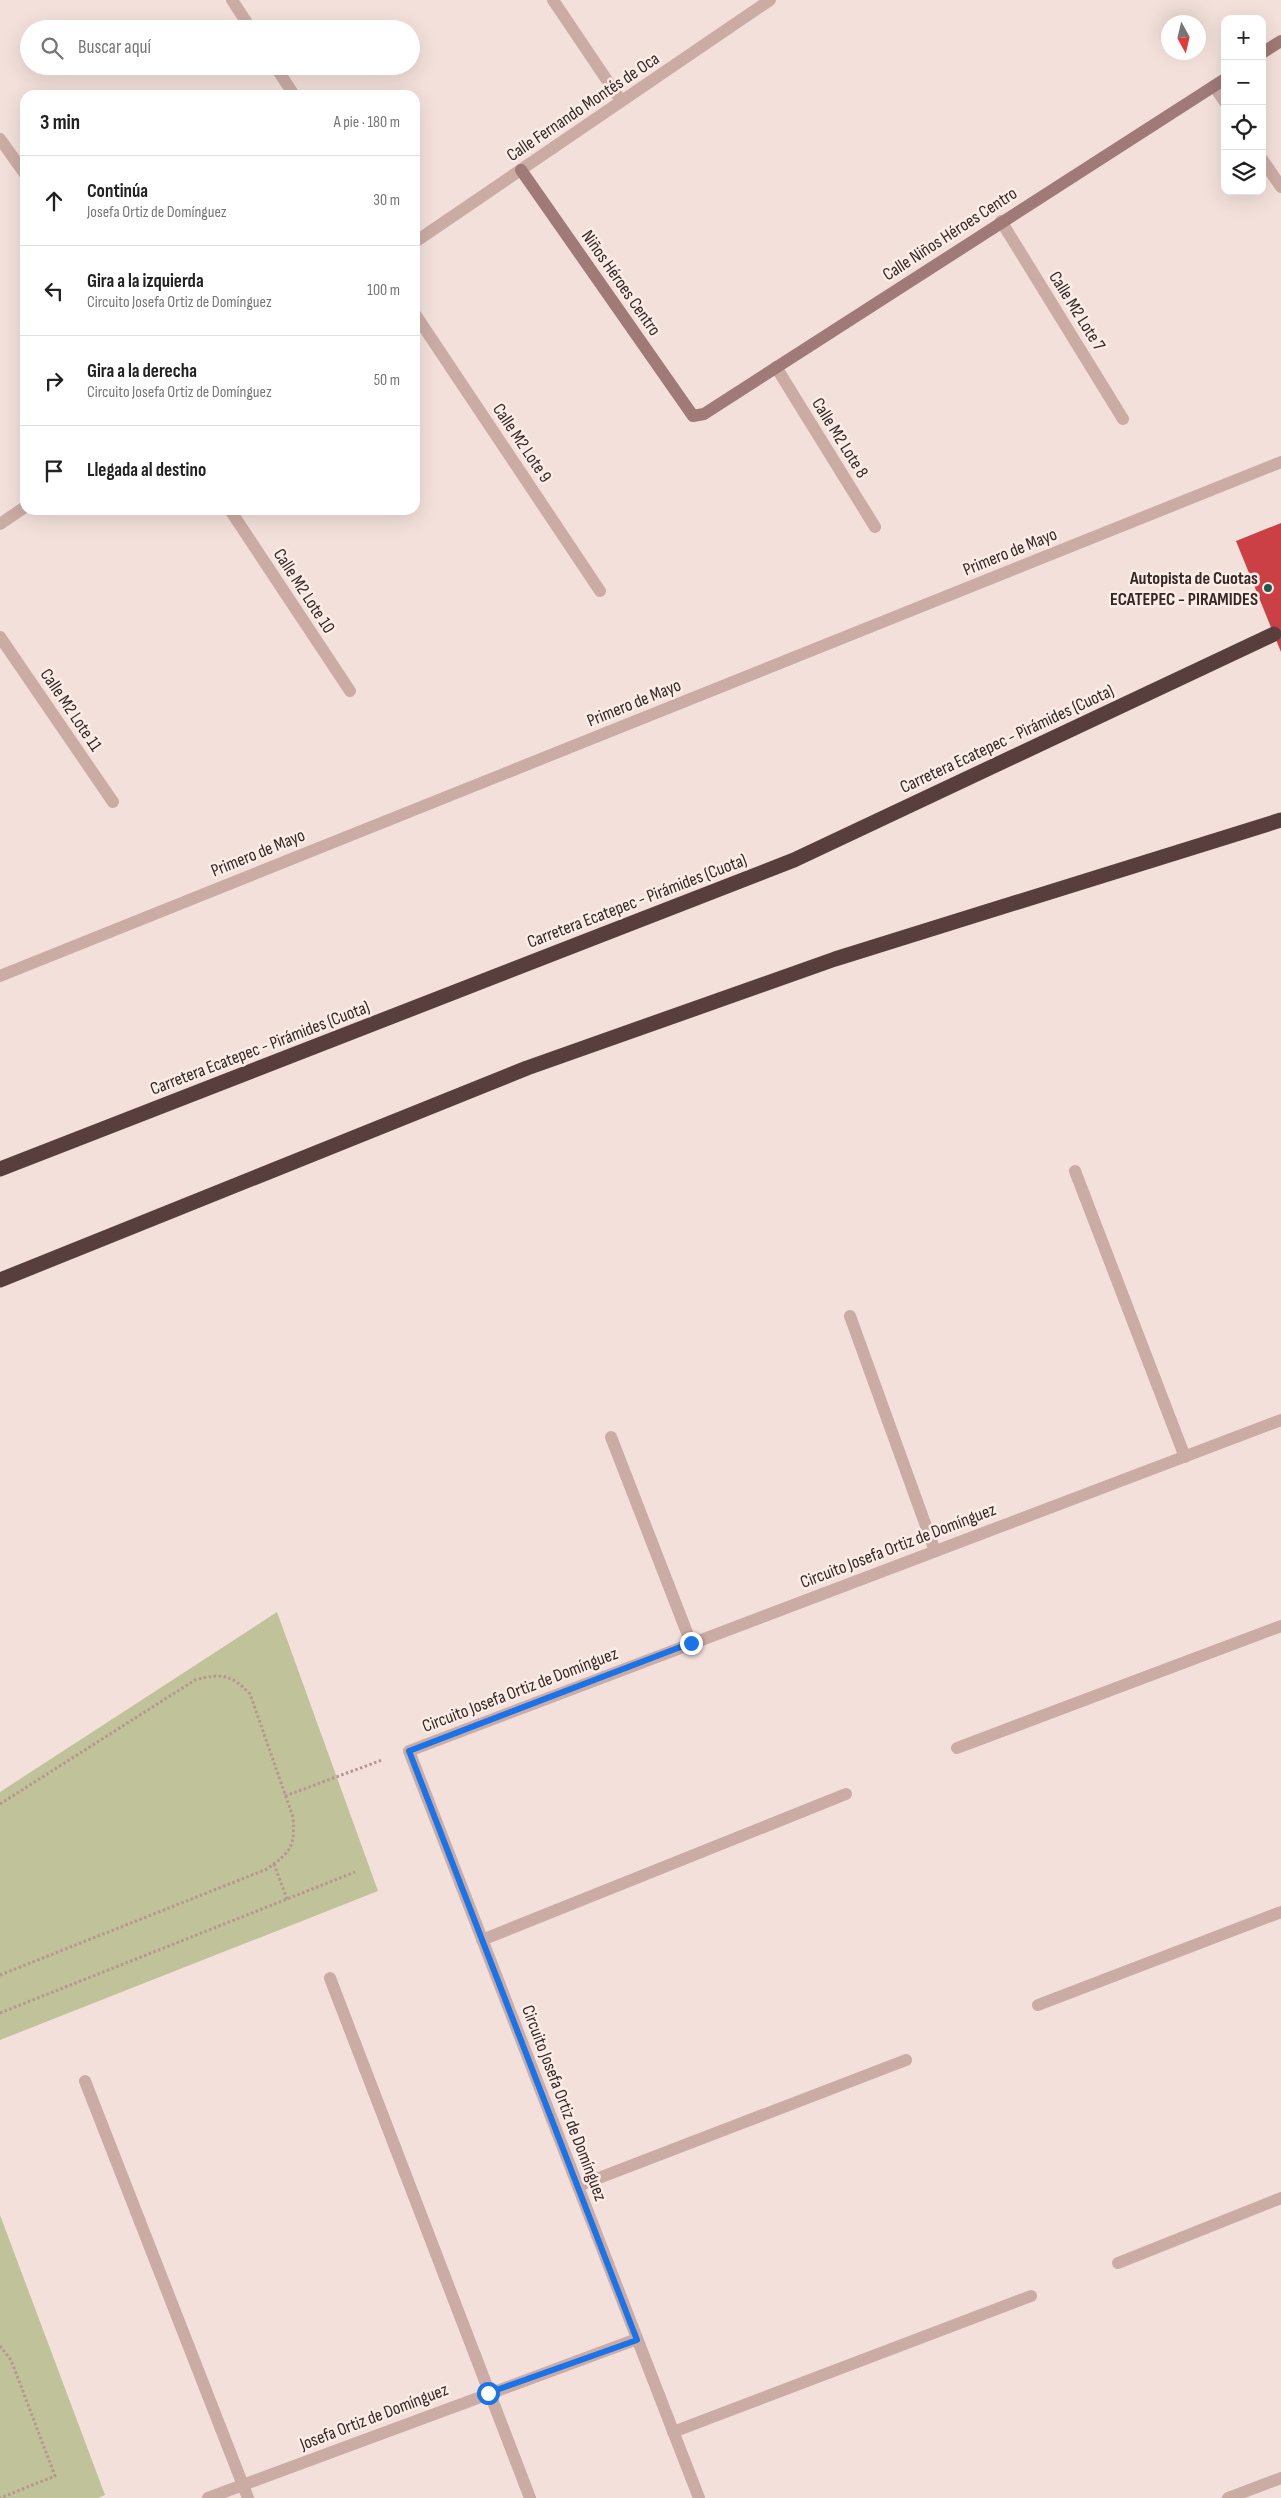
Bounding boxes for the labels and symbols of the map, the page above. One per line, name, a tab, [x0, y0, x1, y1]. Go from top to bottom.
north arrow	[1161, 15, 1206, 60]
street label: Calle Fernando Montés de Oca	[503, 48, 663, 166]
street label: Calle Niños Héroes Centro	[879, 183, 1021, 285]
street label: Niños Héroes Centro	[577, 226, 665, 340]
street label: Calle M2 Lote 7	[1044, 267, 1110, 355]
street label: Calle M2 Lote 8	[807, 394, 873, 482]
street label: Calle M2 Lote 9	[488, 400, 556, 486]
street label: Primero de Mayo	[960, 524, 1060, 580]
street label: Calle M2 Lote 10	[269, 545, 339, 637]
place label: Autopista de Cuotas ECATEPEC - PIRAMIDES	[1110, 568, 1258, 610]
marker: Autopista de Cuotas ECATEPEC - PIRAMIDES	[1262, 582, 1274, 594]
street label: Calle M2 Lote 11	[36, 665, 107, 756]
street label: Primero de Mayo	[584, 675, 684, 731]
street label: Carretera Ecatepec - Pirámides (Cuota)	[897, 680, 1117, 798]
street label: Primero de Mayo	[208, 825, 308, 881]
street label: Carretera Ecatepec - Pirámides (Cuota)	[524, 849, 750, 953]
street label: Carretera Ecatepec - Pirámides (Cuota)	[147, 996, 373, 1100]
street label: Circuito Josefa Ortiz de Domínguez	[797, 1499, 999, 1593]
route end	[680, 1632, 703, 1655]
street label: Circuito Josefa Ortiz de Domínguez	[419, 1643, 621, 1737]
street label: Circuito Josefa Ortiz de Domínguez	[517, 2002, 611, 2204]
street label: Josefa Ortiz de Domínguez	[296, 2379, 452, 2455]
route start	[477, 2382, 500, 2405]

